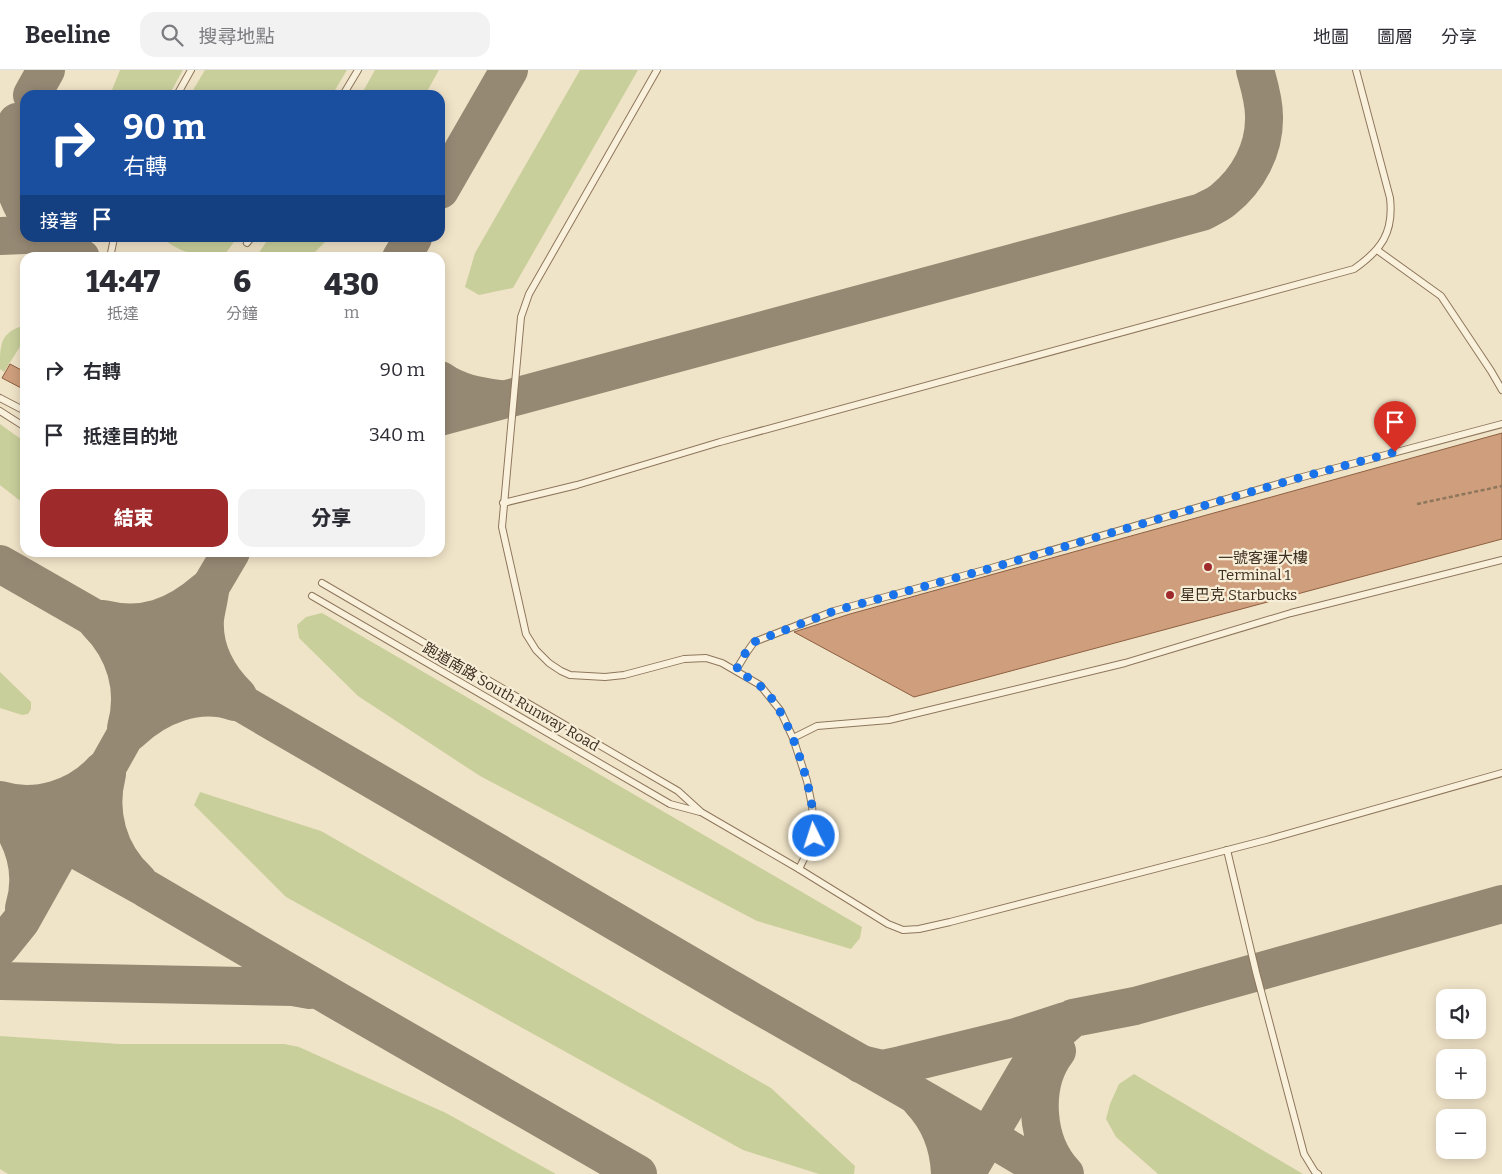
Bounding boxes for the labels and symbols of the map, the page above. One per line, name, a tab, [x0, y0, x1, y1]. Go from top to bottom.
pin	[1374, 401, 1416, 452]
place label: 一號客運大樓 Terminal 1	[1218, 549, 1308, 584]
marker: 一號客運大樓 Terminal 1	[1202, 561, 1214, 573]
place label: 星巴克 Starbucks	[1180, 586, 1297, 604]
marker: 星巴克 Starbucks	[1164, 589, 1176, 601]
street label: 跑道南路 South Runway Road	[419, 639, 603, 755]
position arrow	[787, 809, 839, 861]

